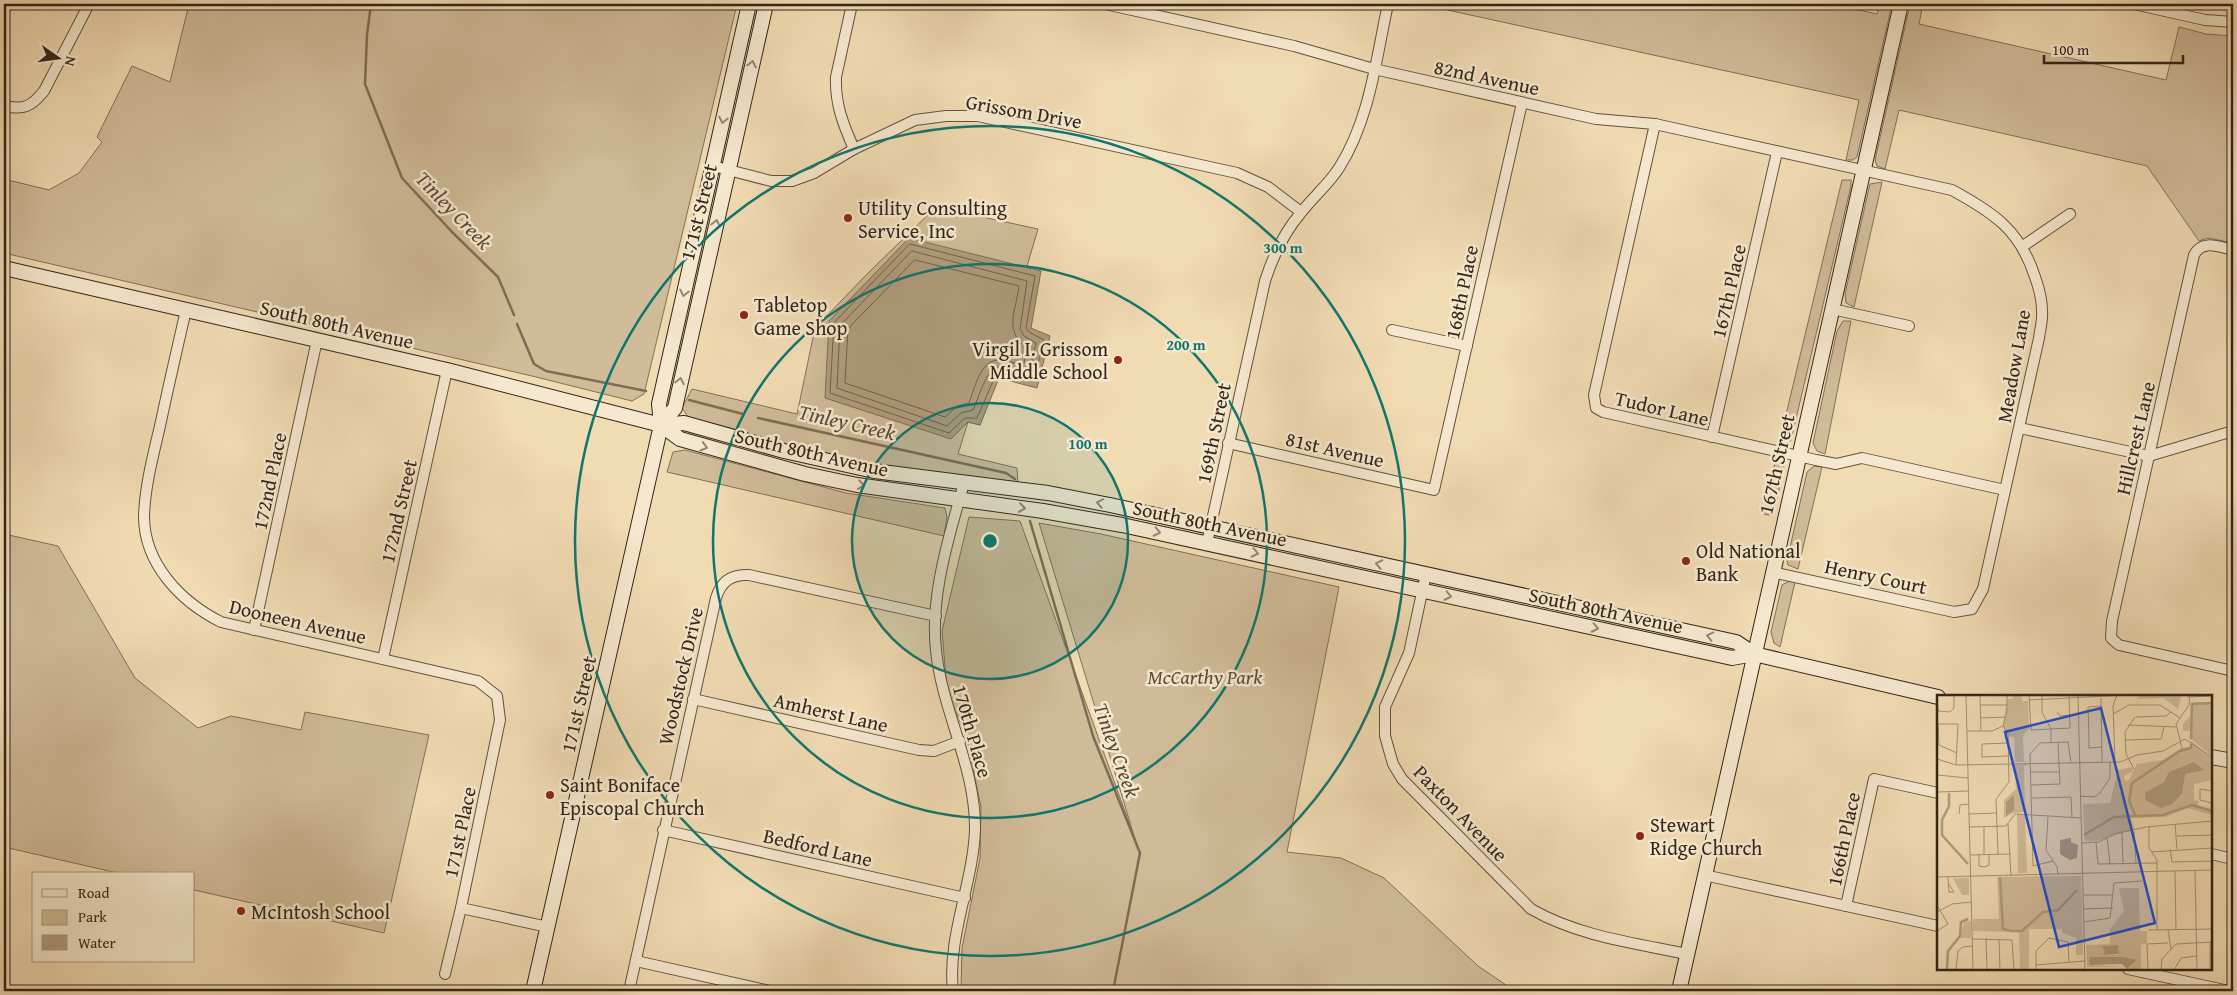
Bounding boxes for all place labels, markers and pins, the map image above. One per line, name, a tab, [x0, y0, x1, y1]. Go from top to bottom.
place label: Utility Consulting Service, Inc	[858, 193, 1007, 245]
marker: Utility Consulting Service, Inc	[842, 212, 854, 224]
place label: Tabletop Game Shop	[754, 290, 848, 342]
marker: Tabletop Game Shop	[738, 309, 750, 321]
place label: Virgil I. Grissom Middle School	[972, 334, 1109, 386]
marker: Virgil I. Grissom Middle School	[1112, 354, 1124, 366]
centre of rings	[981, 532, 999, 550]
place label: Old National Bank	[1696, 536, 1801, 588]
marker: Old National Bank	[1680, 555, 1692, 567]
place label: Saint Boniface Episcopal Church	[560, 770, 704, 822]
marker: Saint Boniface Episcopal Church	[544, 789, 556, 801]
place label: Stewart Ridge Church	[1650, 810, 1762, 862]
marker: Stewart Ridge Church	[1634, 830, 1646, 842]
place label: McIntosh School	[251, 897, 390, 926]
marker: McIntosh School	[235, 905, 247, 917]

